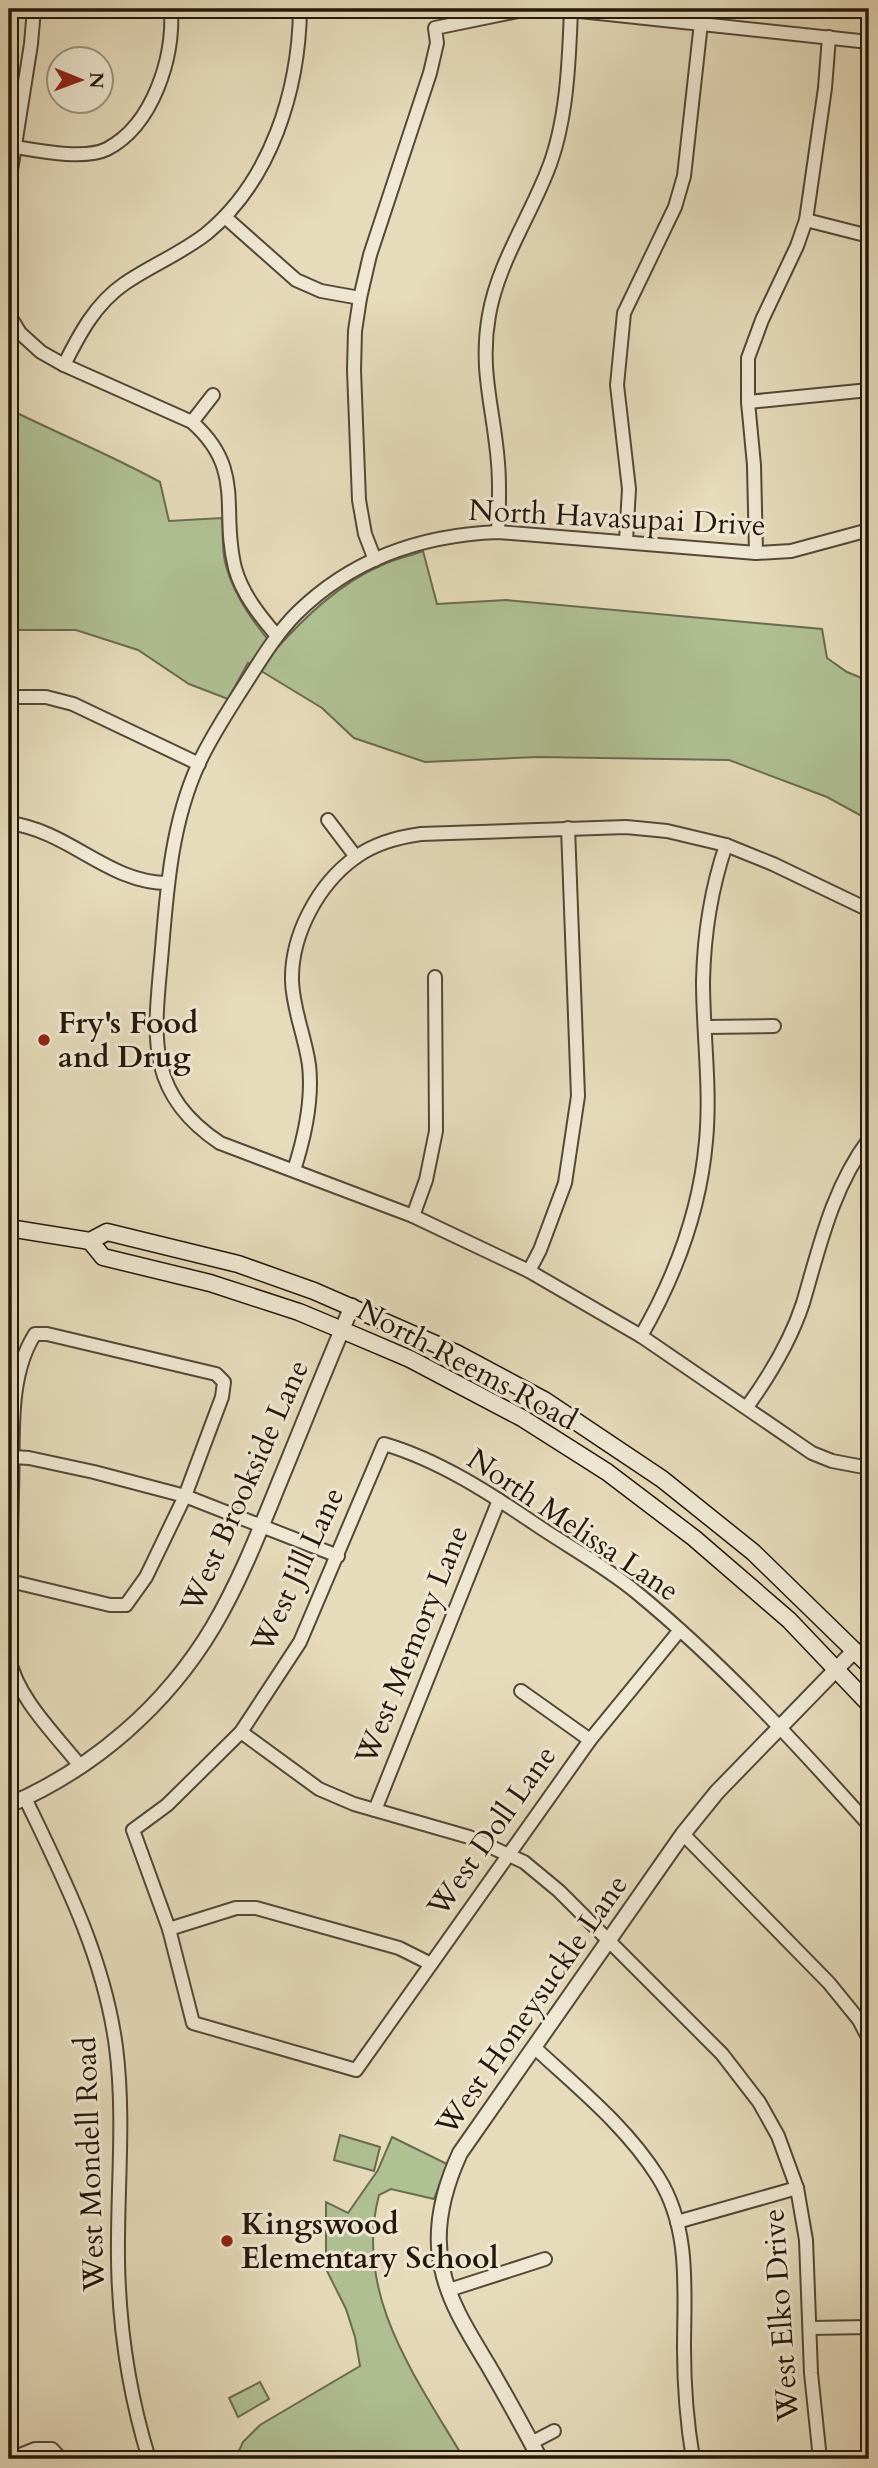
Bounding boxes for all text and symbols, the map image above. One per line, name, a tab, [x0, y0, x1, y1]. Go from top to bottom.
north arrow	[46, 46, 116, 116]
text: N	[83, 72, 109, 89]
street label: North Havasupai Drive	[467, 490, 767, 546]
place label: Fry's Food and Drug	[58, 1003, 198, 1078]
marker: Fry's Food and Drug	[36, 1032, 52, 1048]
street label: North Reems Road	[350, 1290, 584, 1440]
street label: West Brookside Lane	[171, 1353, 319, 1620]
street label: North Melissa Lane	[459, 1439, 687, 1611]
street label: West Jill Lane	[241, 1481, 354, 1660]
street label: West Memory Lane	[345, 1519, 479, 1772]
street label: West Doll Lane	[417, 1737, 566, 1926]
street label: West Honeysuckle Lane	[426, 1866, 638, 2144]
street label: West Mondell Road	[65, 2036, 115, 2293]
place label: Kingswood Elementary School	[241, 2204, 499, 2279]
street label: West Elko Drive	[753, 2207, 809, 2424]
marker: Kingswood Elementary School	[219, 2233, 235, 2249]

